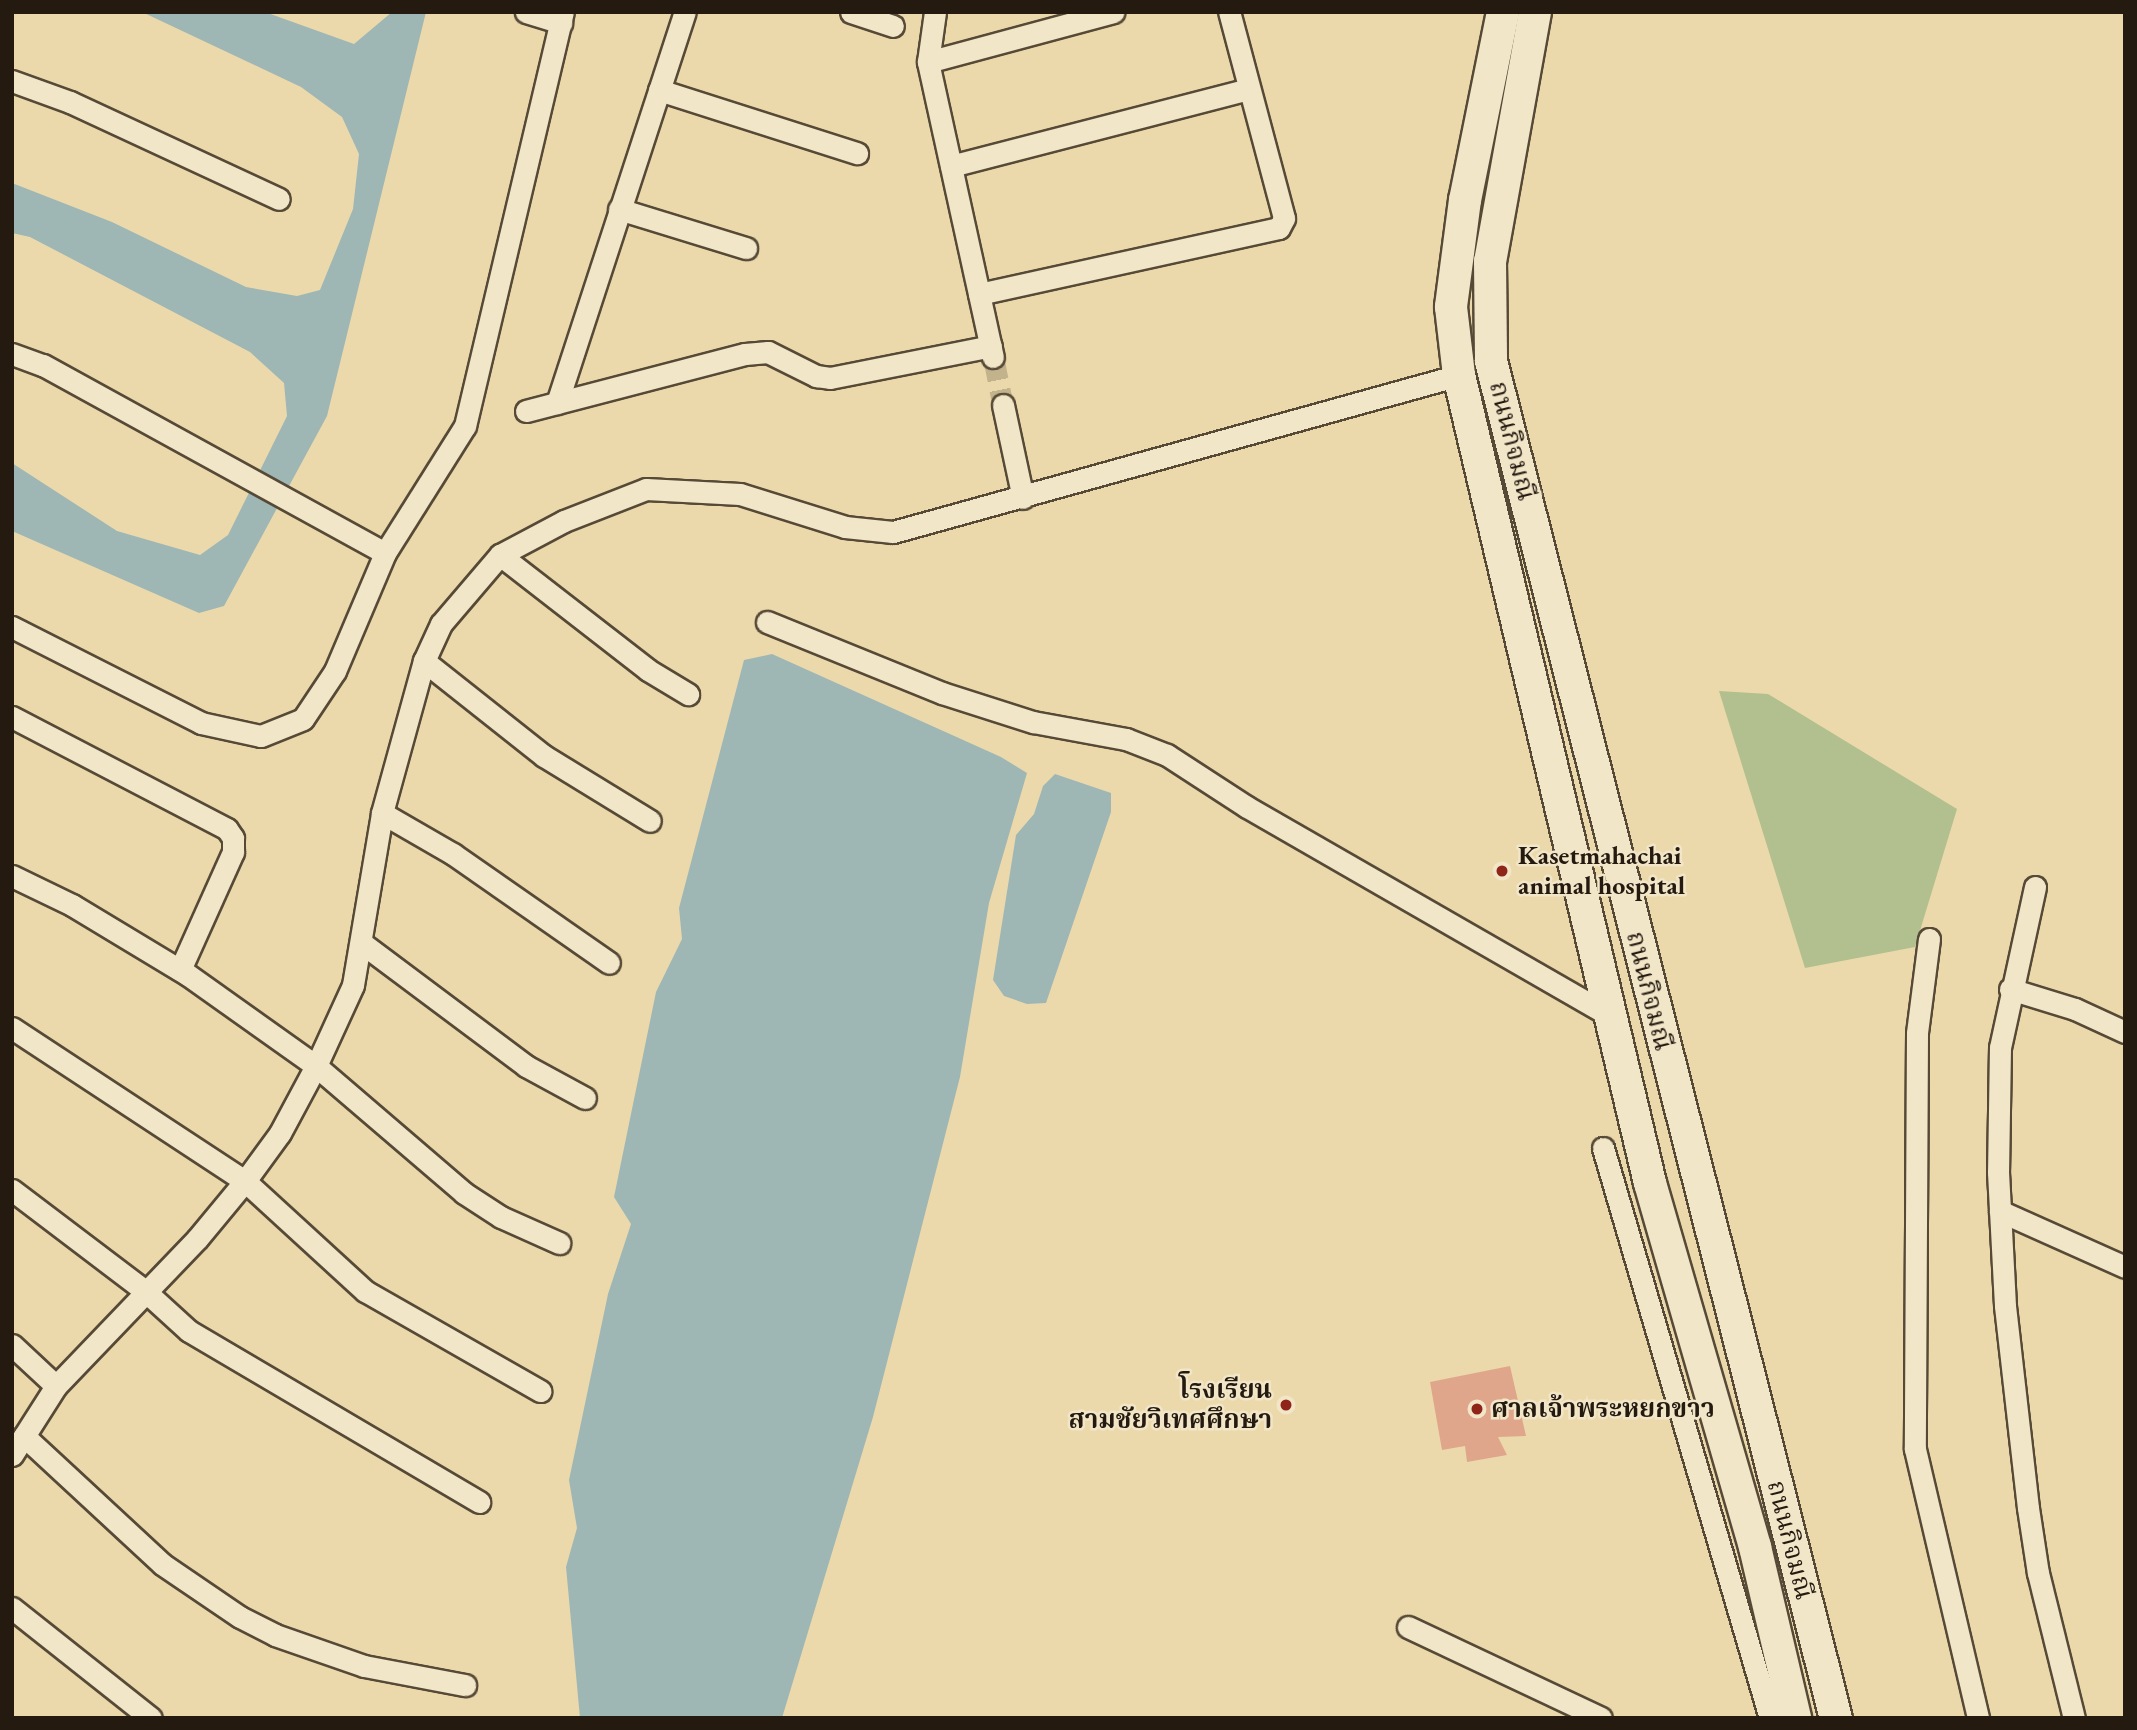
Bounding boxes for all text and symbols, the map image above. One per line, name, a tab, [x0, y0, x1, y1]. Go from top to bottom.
street label: ถนนกิจมณี	[1482, 378, 1542, 504]
place label: Kasetmahachai animal hospital	[1518, 840, 1685, 902]
marker: Kasetmahachai animal hospital	[1492, 861, 1512, 881]
street label: ถนนกิจมณี	[1619, 928, 1679, 1054]
place label: โรงเรียน สามชัยวิเทศศึกษา	[1069, 1374, 1272, 1436]
place label: ศาลเจ้าพระหยกขาว	[1491, 1393, 1715, 1425]
marker: โรงเรียน สามชัยวิเทศศึกษา	[1278, 1397, 1294, 1413]
marker: ศาลเจ้าพระหยกขาว	[1469, 1401, 1485, 1417]
street label: ถนนกิจมณี	[1760, 1477, 1820, 1603]

